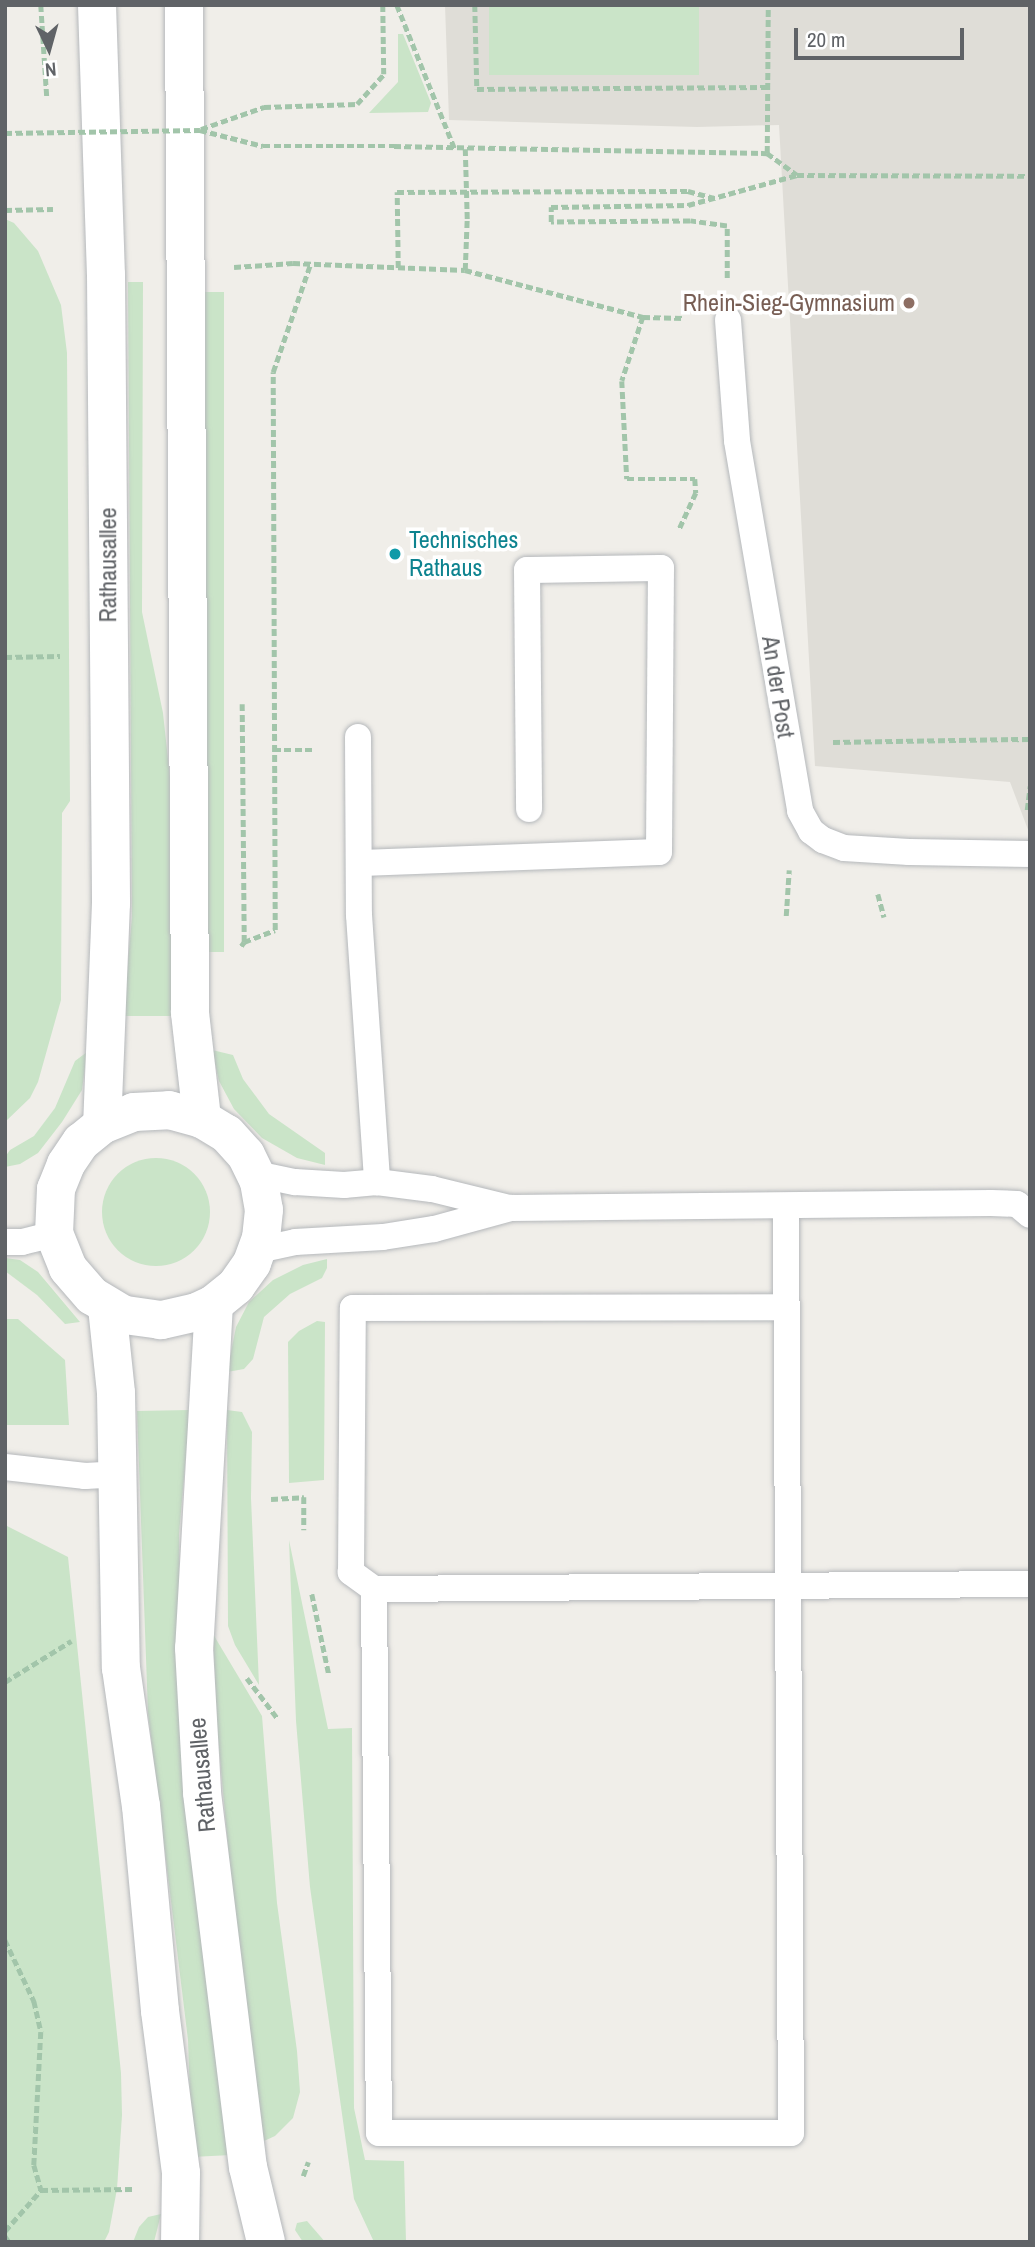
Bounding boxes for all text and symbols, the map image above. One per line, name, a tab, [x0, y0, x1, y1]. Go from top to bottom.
north arrow	[14, 14, 84, 84]
scale bar	[797, 14, 967, 58]
text: 20 m	[807, 25, 845, 54]
text: N	[44, 56, 58, 83]
place label: Rhein-Sieg-Gymnasium	[683, 289, 895, 317]
marker: Rhein-Sieg-Gymnasium	[901, 295, 917, 311]
street label: Rathausallee	[94, 508, 122, 622]
place label: Technisches Rathaus	[409, 526, 518, 582]
marker: Technisches Rathaus	[387, 546, 403, 562]
street label: An der Post	[756, 634, 800, 740]
street label: Rathausallee	[183, 1717, 221, 1833]

